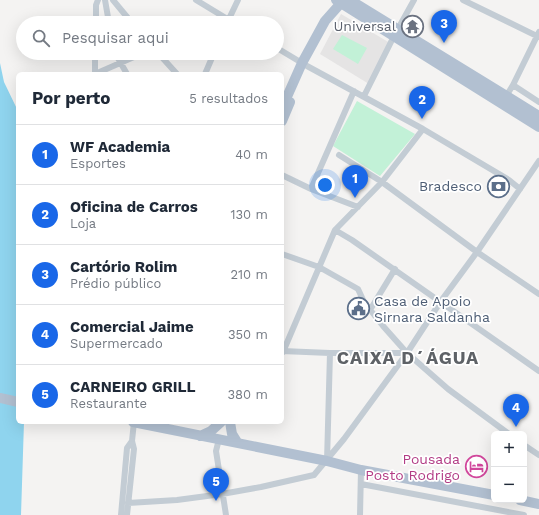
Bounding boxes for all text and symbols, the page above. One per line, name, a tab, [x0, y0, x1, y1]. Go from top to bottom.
pin: 3	[431, 10, 457, 43]
temple icon: Universal	[399, 13, 425, 39]
search box	[16, 16, 284, 60]
place label: Universal	[333, 18, 397, 34]
icon: search	[30, 27, 52, 49]
text: Pesquisar aqui	[62, 29, 169, 47]
pin: 2	[409, 86, 435, 119]
text: Por perto	[32, 88, 110, 108]
text: 5 resultados	[189, 91, 268, 106]
text: WF Academia	[70, 138, 170, 156]
text: 1	[42, 147, 48, 162]
text: 40 m	[235, 147, 268, 162]
text: Esportes	[70, 156, 126, 171]
pin: 1	[342, 165, 368, 198]
bank icon: Bradesco	[485, 173, 511, 199]
your location	[315, 175, 335, 195]
place label: Bradesco	[419, 178, 482, 194]
text: Oficina de Carros	[70, 198, 198, 216]
text: 2	[41, 207, 49, 222]
text: 130 m	[230, 207, 268, 222]
text: Loja	[70, 216, 96, 231]
text: Cartório Rolim	[70, 258, 177, 276]
text: 3	[41, 267, 49, 282]
text: 210 m	[230, 267, 268, 282]
text: Prédio público	[70, 276, 161, 291]
place label: Casa de Apoio Sirnara Saldanha	[374, 293, 490, 325]
public building icon: Casa de Apoio Sirnara Saldanha	[346, 296, 372, 322]
text: Comercial Jaime	[70, 318, 194, 336]
text: 4	[41, 327, 49, 342]
text: 350 m	[228, 327, 268, 342]
text: Supermercado	[70, 336, 163, 351]
district label: CAIXA D´ÁGUA	[337, 347, 479, 368]
text: CARNEIRO GRILL	[70, 378, 196, 396]
text: 5	[41, 387, 49, 402]
text: 380 m	[228, 387, 268, 402]
pin: 4	[503, 394, 529, 427]
text: Restaurante	[70, 396, 147, 411]
map controls	[491, 431, 527, 503]
button: +	[491, 431, 527, 467]
place label: Pousada Posto Rodrigo	[365, 451, 460, 483]
hotel icon: Pousada Posto Rodrigo	[463, 454, 489, 480]
button: −	[491, 467, 527, 503]
pin: 5	[203, 468, 229, 501]

